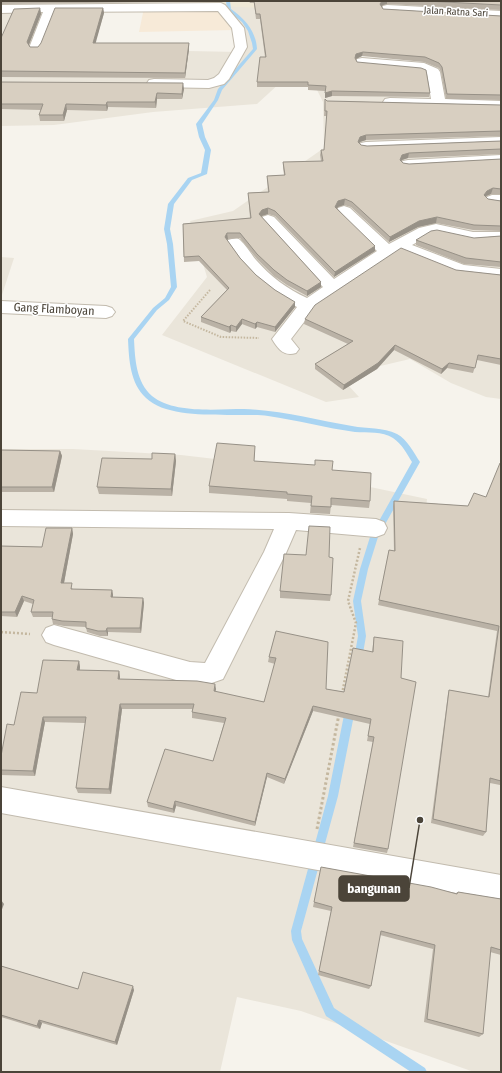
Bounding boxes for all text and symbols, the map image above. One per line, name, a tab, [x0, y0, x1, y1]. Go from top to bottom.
street label: Jalan Ratna Sari	[423, 4, 489, 20]
street label: Gang Flamboyan	[13, 300, 95, 318]
callout: bangunan	[339, 876, 409, 901]
text: bangunan	[347, 881, 401, 896]

